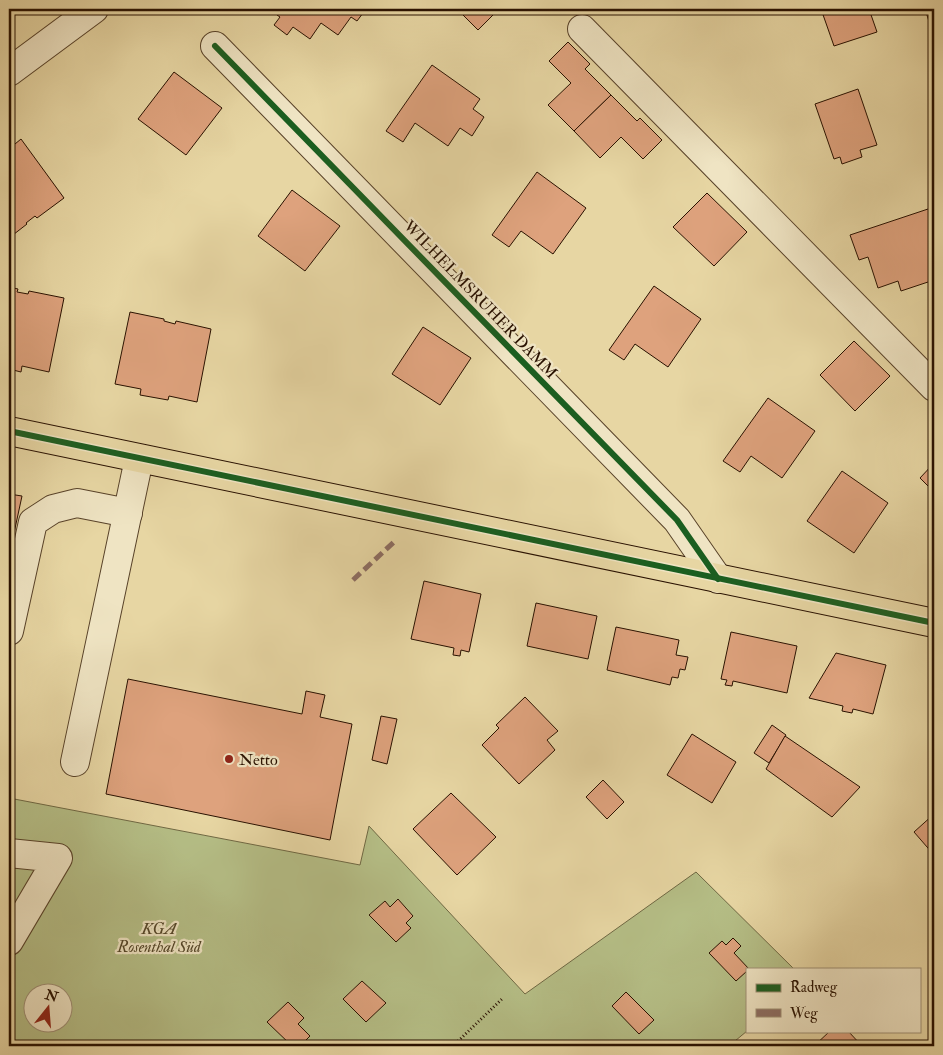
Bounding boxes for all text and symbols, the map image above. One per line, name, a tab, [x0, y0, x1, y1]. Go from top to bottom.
street label: WILHELMSRUHER DAMM	[398, 216, 561, 383]
place label: Netto	[239, 750, 278, 770]
marker: Netto	[223, 753, 235, 765]
park label: KGA Rosenthal Süd	[116, 919, 202, 957]
legend	[746, 968, 920, 1032]
text: Radweg	[790, 978, 838, 997]
north arrow	[22, 982, 72, 1032]
text: N	[42, 986, 61, 1006]
text: Weg	[789, 1004, 818, 1023]

